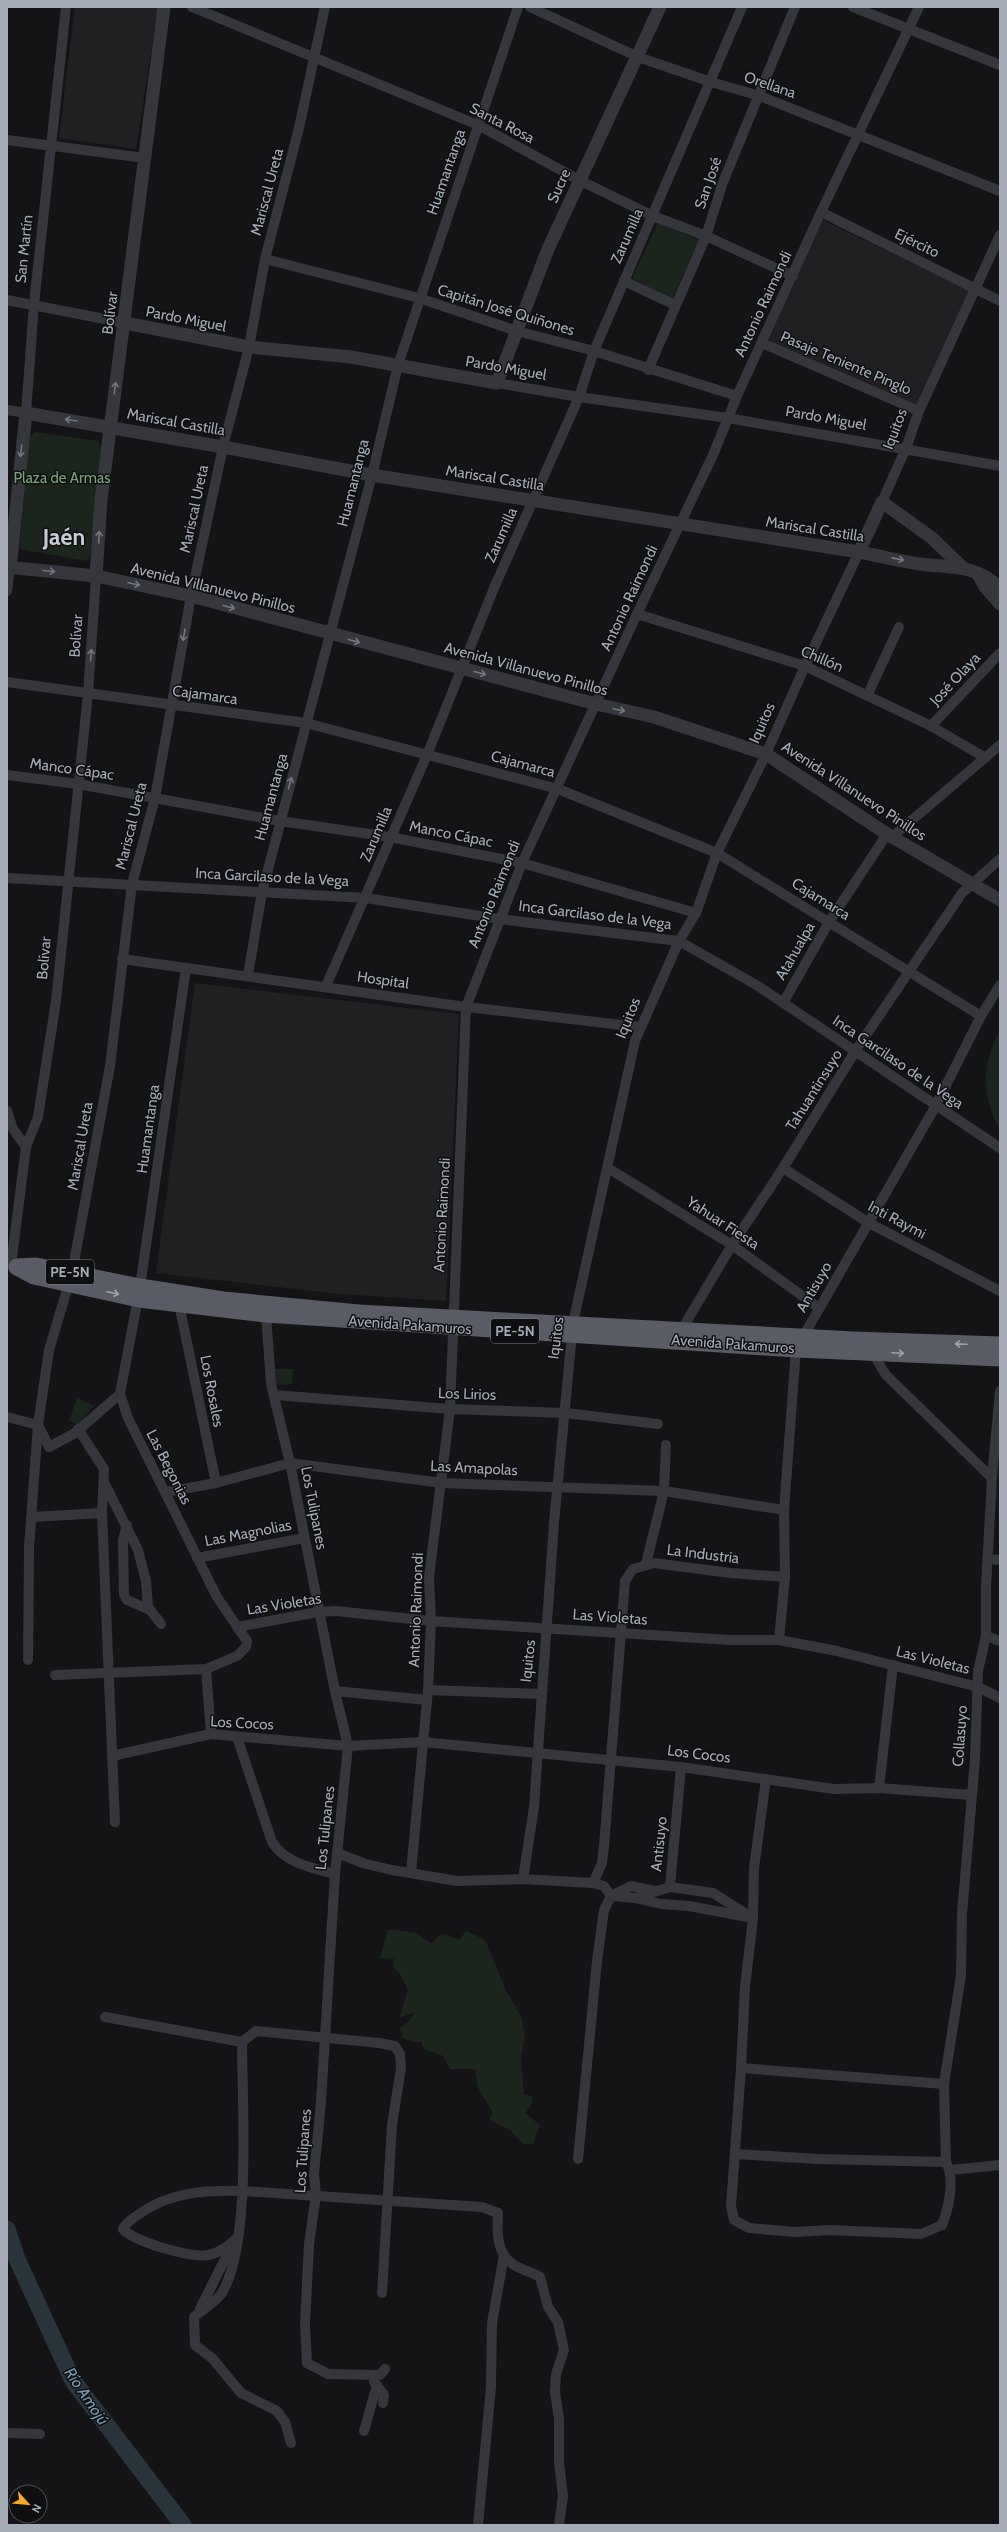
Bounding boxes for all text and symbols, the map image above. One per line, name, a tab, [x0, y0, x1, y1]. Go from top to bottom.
street label: Orellana	[742, 68, 799, 102]
street label: Santa Rosa	[467, 99, 538, 147]
street label: Huamantanga	[423, 126, 469, 217]
street label: Mariscal Ureta	[247, 146, 287, 238]
street label: San José	[691, 154, 725, 211]
street label: Sucre	[544, 166, 575, 206]
street label: Zarumilla	[607, 205, 647, 266]
street label: San Martín	[11, 214, 37, 284]
street label: Ejército	[892, 225, 942, 261]
street label: Antonio Raimondi	[731, 248, 795, 360]
street label: Capitán José Quiñones	[435, 281, 577, 339]
street label: Bolívar	[98, 290, 122, 336]
street label: Pardo Miguel	[144, 302, 228, 336]
street label: Pasaje Teniente Pinglo	[778, 327, 914, 399]
street label: Pardo Miguel	[464, 352, 548, 384]
one-way arrow	[111, 382, 119, 395]
street label: Pardo Miguel	[784, 402, 868, 434]
street label: Mariscal Castilla	[125, 404, 227, 440]
street label: Iquitos	[879, 406, 911, 452]
one-way arrow	[65, 416, 78, 424]
street label: Huamantanga	[333, 437, 373, 529]
one-way arrow	[17, 444, 25, 457]
street label: Mariscal Castilla	[444, 461, 546, 495]
street label: Mariscal Ureta	[176, 463, 212, 555]
park label: Plaza de Armas	[14, 469, 110, 487]
street label: Zarumilla	[481, 504, 521, 565]
street label: Mariscal Castilla	[764, 512, 866, 546]
district label: Jaén	[42, 523, 85, 551]
one-way arrow	[95, 531, 102, 544]
street label: Antonio Raimondi	[597, 542, 661, 654]
one-way arrow	[891, 556, 904, 564]
street label: Avenida Villanuevo Pinillos	[129, 559, 297, 617]
one-way arrow	[42, 568, 55, 575]
one-way arrow	[128, 581, 141, 589]
one-way arrow	[222, 603, 235, 611]
street label: Bolívar	[66, 614, 87, 658]
one-way arrow	[180, 628, 188, 641]
one-way arrow	[347, 637, 360, 645]
street label: Avenida Villanuevo Pinillos	[442, 638, 610, 700]
street label: Chillón	[798, 642, 846, 676]
street label: José Olaya	[925, 648, 985, 710]
one-way arrow	[87, 649, 94, 662]
one-way arrow	[473, 670, 486, 678]
street label: Cajamarca	[171, 682, 240, 709]
street label: Iquitos	[745, 700, 779, 746]
one-way arrow	[612, 706, 625, 714]
street label: Avenida Villanuevo Pinillos	[778, 737, 930, 845]
street label: Cajamarca	[489, 747, 558, 781]
street label: Huamantanga	[251, 751, 291, 843]
street label: Manco Cápac	[29, 754, 115, 784]
one-way arrow	[287, 777, 294, 790]
street label: Mariscal Ureta	[111, 780, 151, 872]
street label: Zarumilla	[356, 803, 396, 864]
street label: Manco Cápac	[408, 817, 495, 851]
street label: Antonio Raimondi	[464, 838, 524, 950]
street label: Inca Garcilaso de la Vega	[195, 864, 350, 890]
street label: Cajamarca	[788, 874, 854, 924]
street label: Inca Garcilaso de la Vega	[518, 897, 673, 933]
street label: Atahualpa	[771, 918, 819, 983]
street label: Bolívar	[33, 935, 55, 980]
street label: Hospital	[356, 967, 411, 993]
street label: Iquitos	[612, 995, 644, 1041]
street label: Inca Garcilaso de la Vega	[829, 1011, 968, 1113]
street label: Tahuantinsuyo	[782, 1046, 846, 1134]
street label: Huamantanga	[133, 1083, 163, 1175]
street label: Mariscal Ureta	[63, 1100, 97, 1192]
street label: Antonio Raimondi	[430, 1157, 454, 1273]
street label: Yahuar Fiesta	[682, 1192, 763, 1254]
street label: Inti Raymi	[865, 1197, 929, 1243]
street label: Antisuyo	[792, 1258, 836, 1316]
road number: PE-5N	[46, 1260, 94, 1284]
one-way arrow	[106, 1290, 119, 1298]
street label: Avenida Pakamuros	[348, 1312, 472, 1338]
street label: Iquitos	[544, 1316, 568, 1360]
road number: PE-5N	[491, 1319, 539, 1343]
street label: Avenida Pakamuros	[671, 1331, 795, 1357]
one-way arrow	[955, 1340, 968, 1347]
one-way arrow	[891, 1349, 904, 1357]
street label: Los Rosales	[196, 1353, 228, 1429]
street label: Los Lirios	[438, 1384, 496, 1404]
street label: Las Begonias	[142, 1427, 196, 1507]
street label: Las Amapolas	[430, 1457, 518, 1479]
street label: Los Tulipanes	[297, 1465, 331, 1551]
street label: Las Magnolias	[203, 1516, 293, 1550]
street label: La Industria	[666, 1541, 741, 1567]
street label: Antonio Raimondi	[405, 1552, 427, 1668]
street label: Las Violetas	[245, 1589, 323, 1619]
street label: Las Violetas	[572, 1605, 648, 1629]
street label: Iquitos	[517, 1639, 539, 1683]
street label: Las Violetas	[894, 1642, 972, 1678]
street label: Collasuyo	[949, 1705, 971, 1767]
street label: Los Cocos	[210, 1712, 274, 1734]
street label: Los Cocos	[666, 1741, 732, 1767]
street label: Los Tulipanes	[312, 1785, 338, 1871]
street label: Antisuyo	[647, 1815, 671, 1873]
street label: Los Tulipanes	[291, 2108, 315, 2194]
water label: Río Amojú	[60, 2364, 113, 2429]
north arrow	[8, 2484, 48, 2524]
text: N	[29, 2502, 45, 2515]

